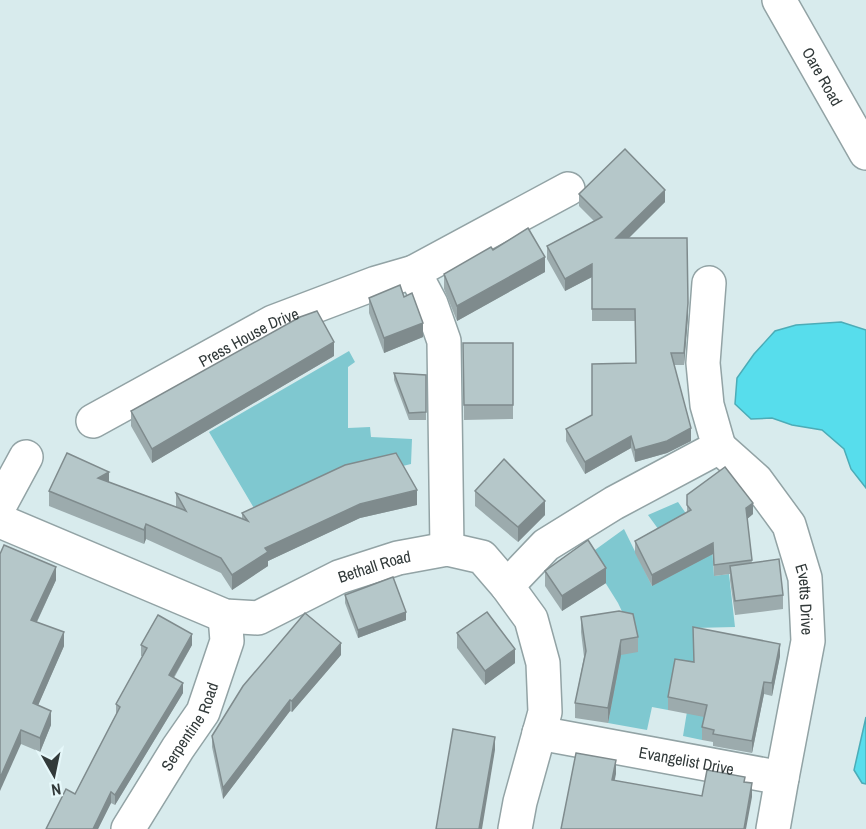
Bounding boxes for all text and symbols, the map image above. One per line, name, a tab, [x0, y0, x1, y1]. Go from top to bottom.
street label: Oare Road	[797, 43, 848, 110]
street label: Press House Drive	[195, 302, 302, 372]
street label: Bethall Road	[335, 545, 412, 588]
street label: Evetts Drive	[790, 561, 819, 635]
street label: Serpentine Road	[156, 679, 223, 775]
street label: Evangelist Drive	[637, 741, 736, 780]
north arrow	[24, 745, 84, 805]
text: N	[50, 778, 63, 801]

